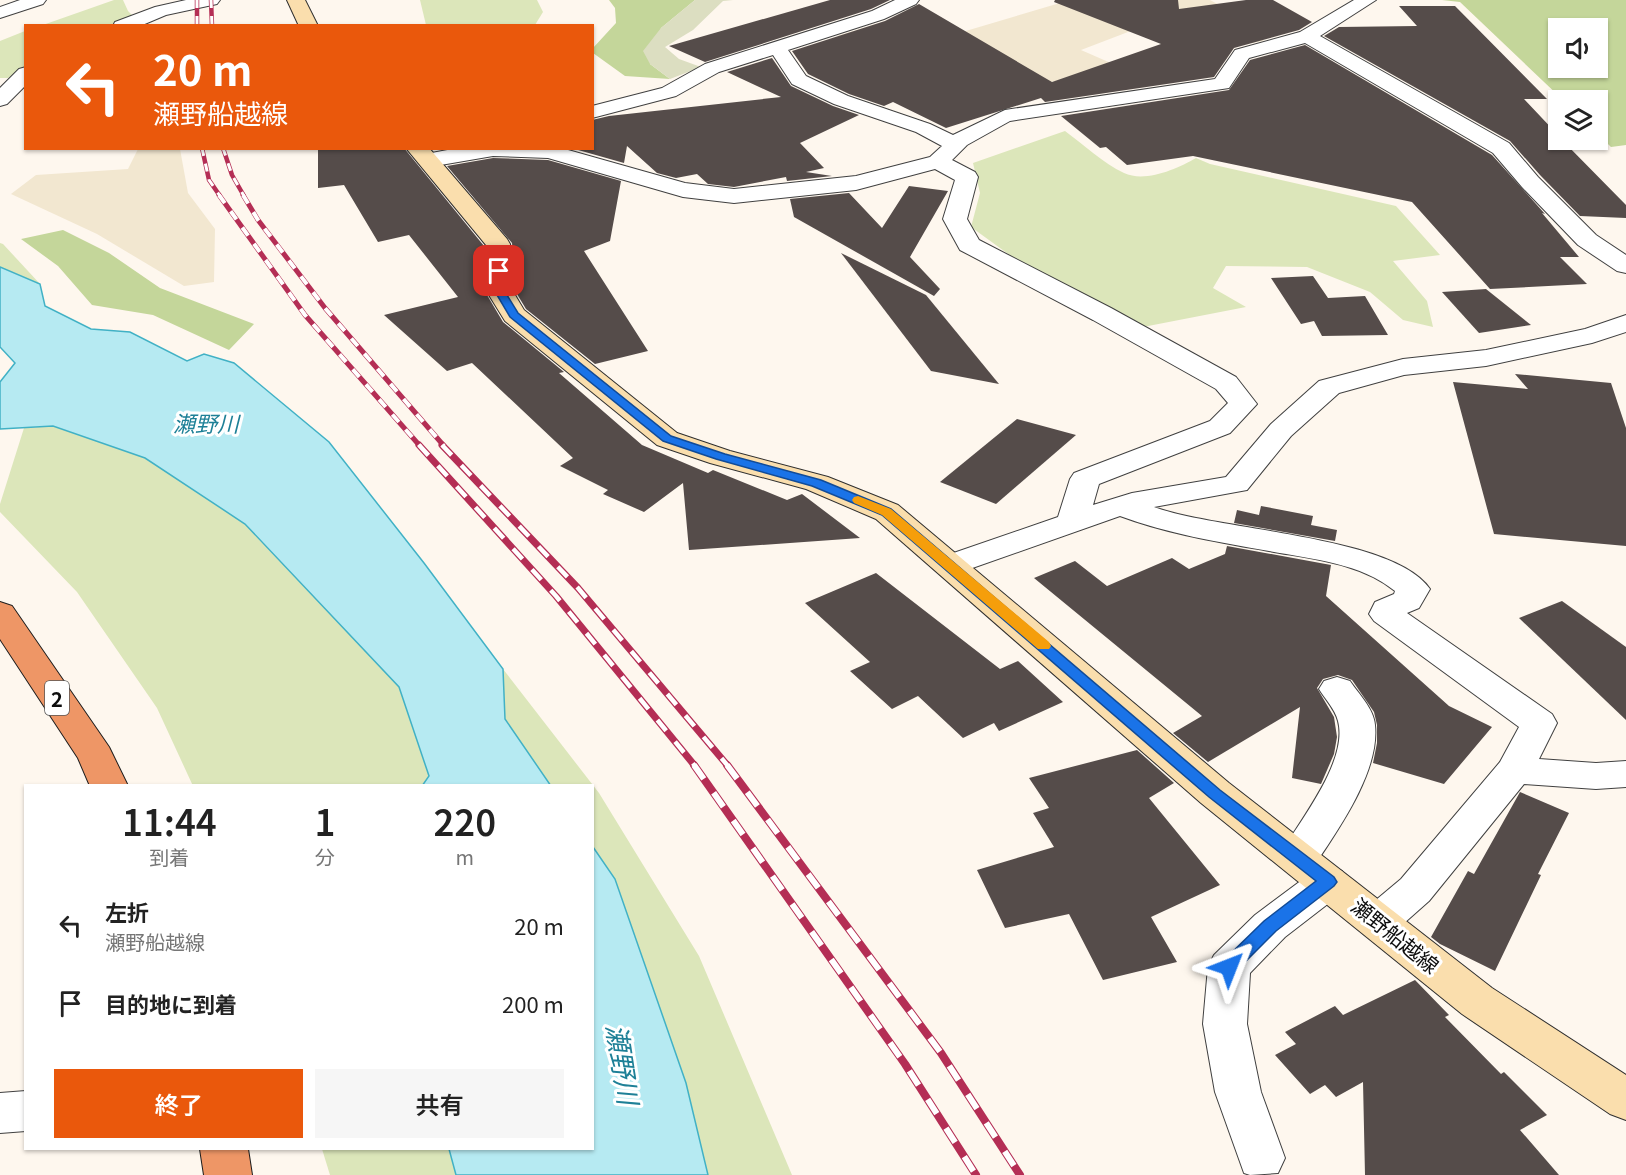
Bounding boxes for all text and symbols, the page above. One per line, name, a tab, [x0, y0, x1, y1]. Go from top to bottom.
map controls	[1548, 18, 1608, 150]
button: sound	[1548, 18, 1608, 78]
text: 20 m	[153, 37, 253, 98]
icon: left	[54, 48, 132, 126]
button: layers	[1548, 90, 1608, 150]
text: 瀬野船越線	[153, 93, 288, 132]
pin	[473, 245, 524, 296]
icon: arrive	[482, 254, 515, 287]
water label: 瀬野川	[173, 406, 241, 438]
road number: 2	[45, 681, 69, 715]
text: 11:44	[122, 794, 217, 846]
text: 1	[315, 794, 335, 846]
text: 220	[433, 794, 496, 846]
text: 到着	[149, 842, 189, 871]
text: 分	[315, 842, 335, 871]
text: m	[455, 842, 474, 871]
street label: 瀬野船越線	[1346, 890, 1446, 980]
text: 左折	[105, 895, 149, 927]
icon: left	[54, 909, 87, 942]
text: 20 m	[514, 909, 564, 941]
text: 瀬野船越線	[105, 927, 205, 956]
position arrow	[1197, 935, 1261, 999]
icon: arrive	[54, 987, 87, 1020]
text: 目的地に到着	[105, 987, 237, 1019]
text: 200 m	[502, 987, 564, 1019]
water label: 瀬野川	[598, 1021, 650, 1110]
button: 終了	[54, 1069, 303, 1138]
button: 共有	[315, 1069, 564, 1138]

